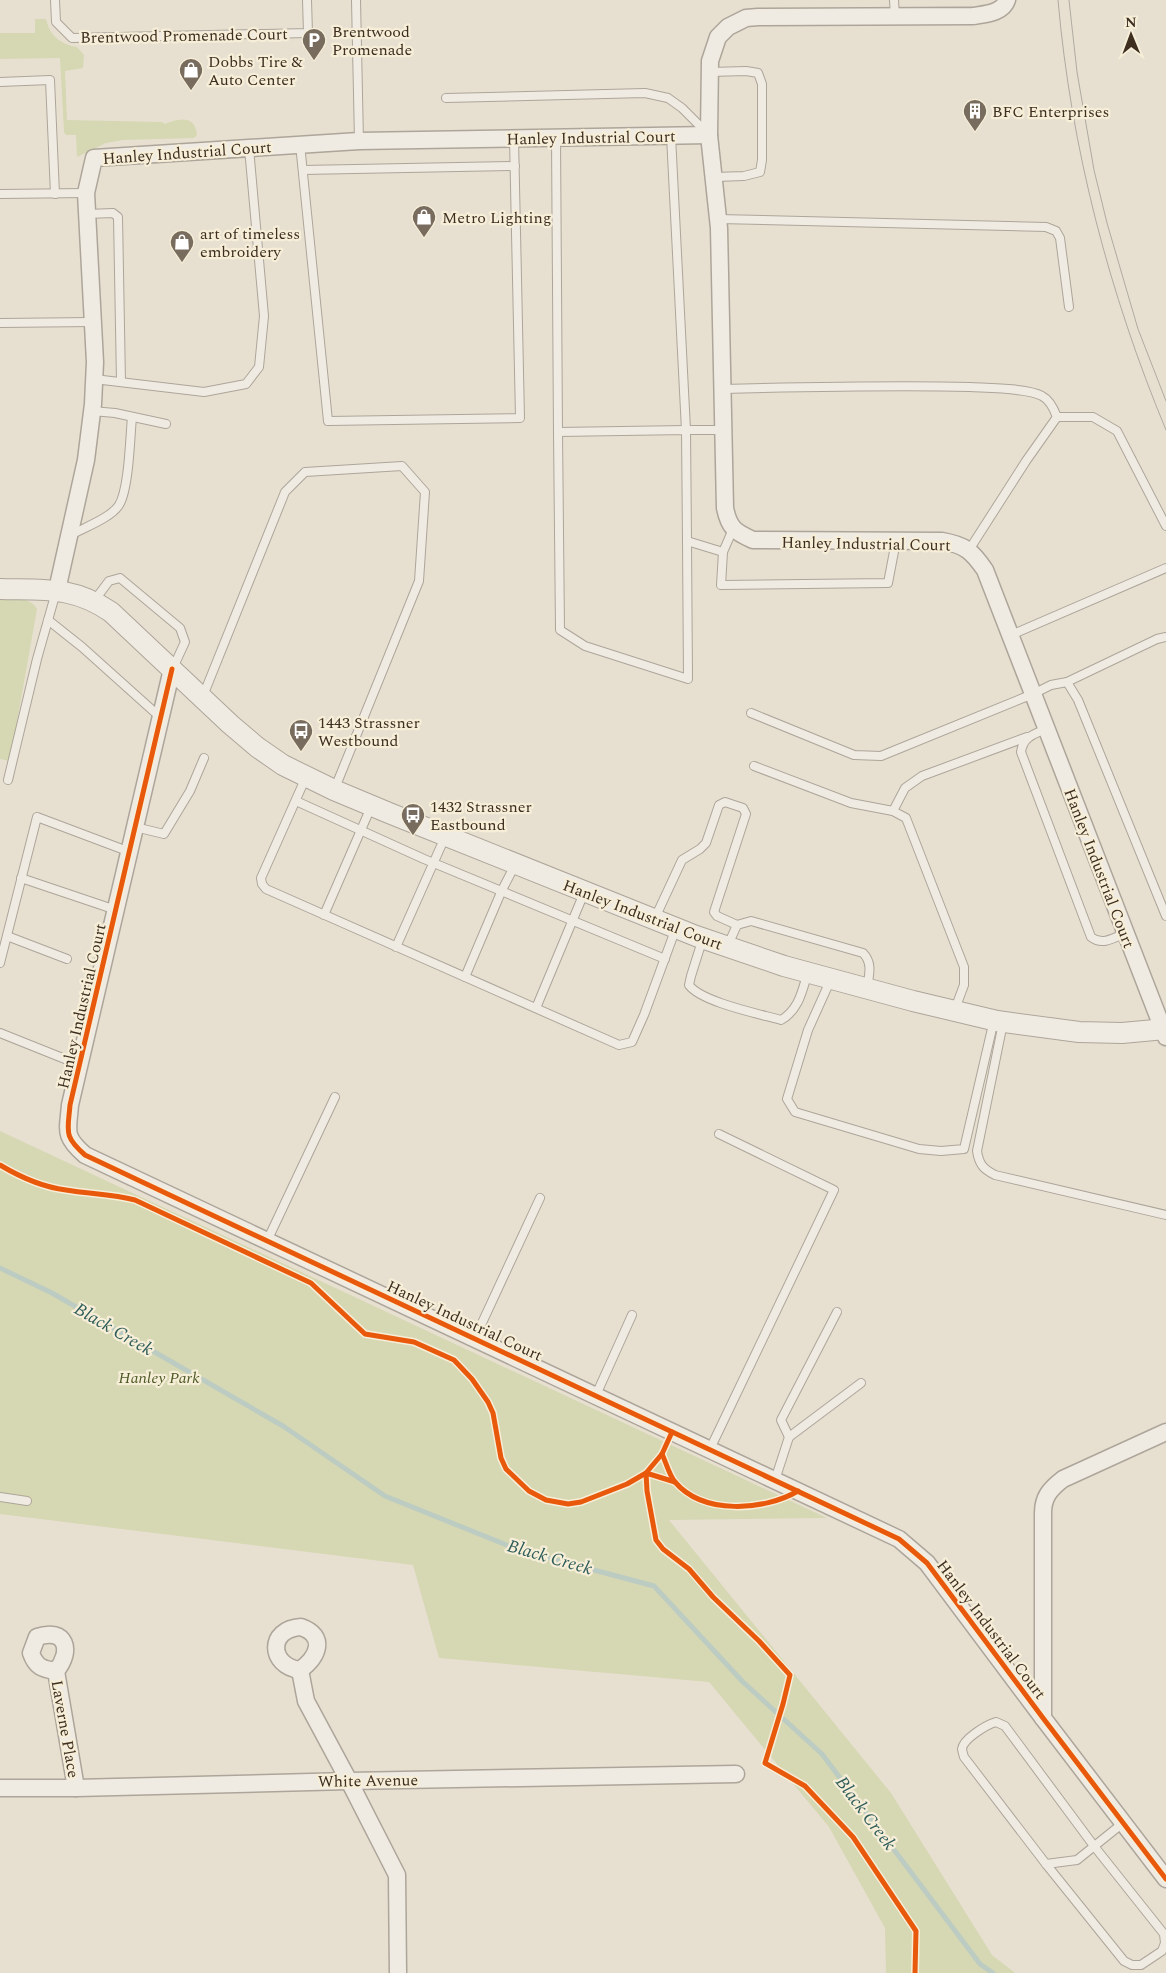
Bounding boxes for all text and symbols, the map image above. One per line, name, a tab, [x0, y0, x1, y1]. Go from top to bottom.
north arrow	[1106, 10, 1156, 60]
text: N	[1125, 12, 1137, 33]
place label: Brentwood Promenade	[332, 20, 412, 62]
street label: Brentwood Promenade Court	[80, 22, 288, 50]
parking icon: Brentwood Promenade	[301, 27, 327, 61]
place label: Dobbs Tire & Auto Center	[208, 50, 304, 92]
shop icon: Dobbs Tire & Auto Center	[178, 57, 204, 91]
building icon: BFC Enterprises	[962, 98, 988, 132]
place label: BFC Enterprises	[992, 100, 1109, 124]
street label: Hanley Industrial Court	[506, 125, 676, 151]
street label: Hanley Industrial Court	[102, 135, 273, 171]
shop icon: Metro Lighting	[411, 204, 437, 238]
place label: Metro Lighting	[442, 206, 552, 230]
place label: art of timeless embroidery	[200, 222, 300, 264]
shop icon: art of timeless embroidery	[169, 229, 195, 263]
street label: Hanley Industrial Court	[781, 531, 951, 557]
place label: 1443 Strassner Westbound	[318, 711, 420, 753]
bus stop icon: 1443 Strassner Westbound	[288, 718, 314, 752]
street label: Hanley Industrial Court	[1058, 785, 1141, 952]
place label: 1432 Strassner Eastbound	[430, 795, 532, 837]
bus stop icon: 1432 Strassner Eastbound	[400, 802, 426, 836]
street label: Hanley Industrial Court	[559, 873, 726, 957]
street label: Hanley Industrial Court	[51, 921, 113, 1091]
street label: Hanley Industrial Court	[383, 1274, 547, 1368]
water label: Black Creek	[69, 1296, 159, 1363]
park label: Hanley Park	[118, 1366, 200, 1390]
water label: Black Creek	[504, 1532, 596, 1583]
street label: Hanley Industrial Court	[931, 1555, 1052, 1705]
street label: Laverne Place	[45, 1678, 85, 1780]
street label: White Avenue	[318, 1768, 418, 1794]
water label: Black Creek	[828, 1770, 903, 1857]

